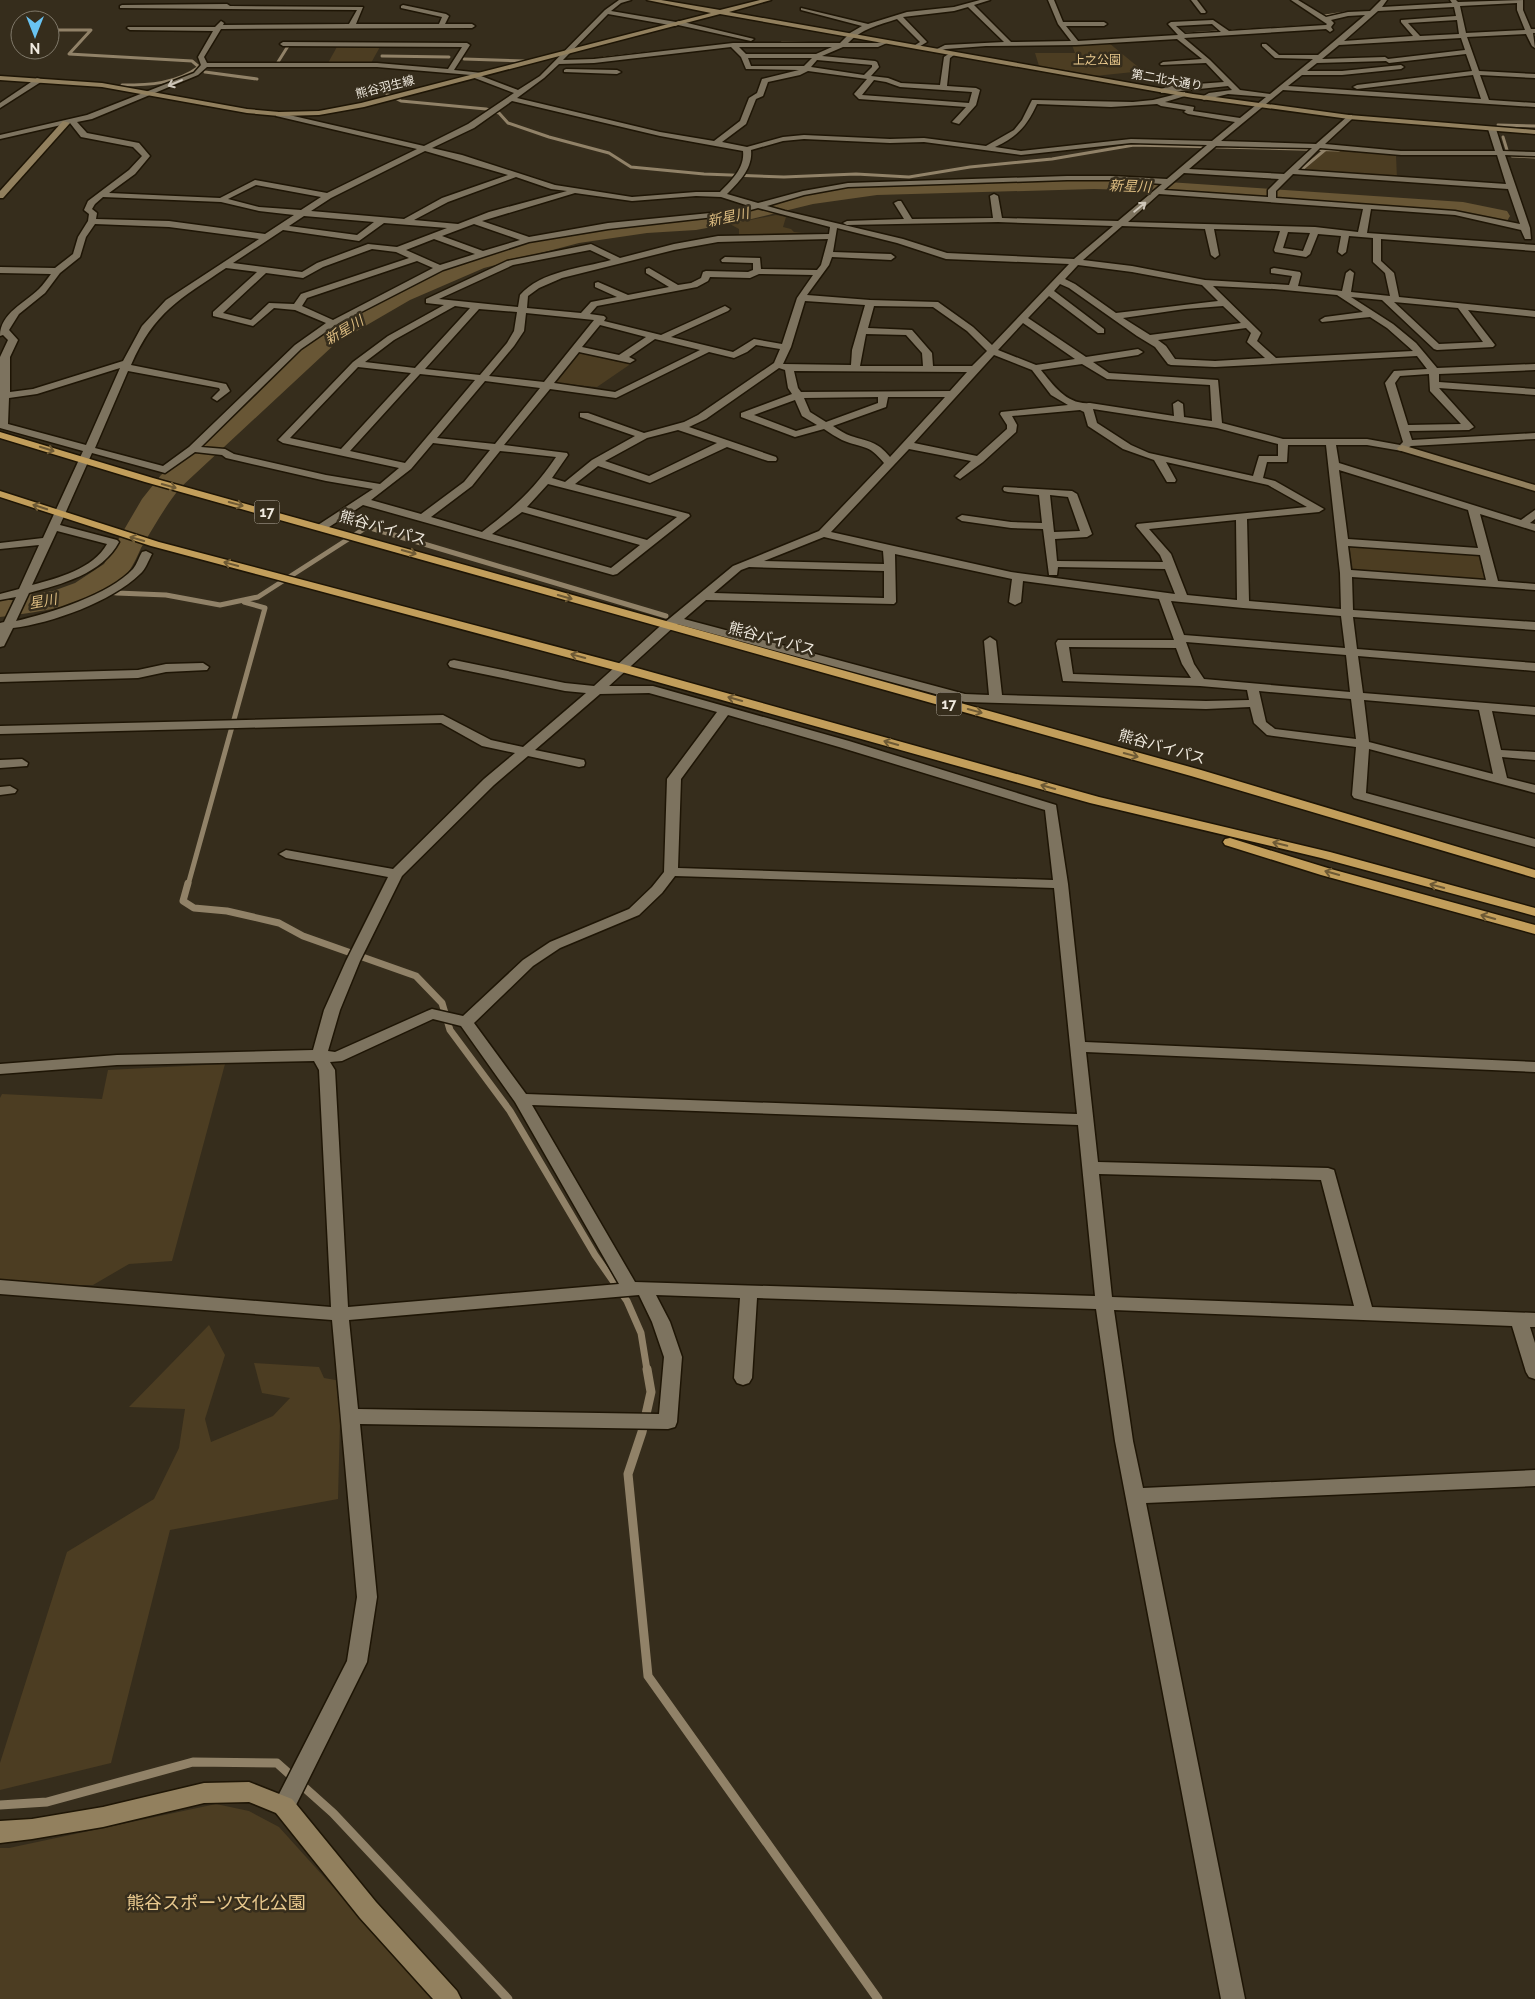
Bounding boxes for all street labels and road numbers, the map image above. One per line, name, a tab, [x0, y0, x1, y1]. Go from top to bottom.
street label: 第二北大通り	[1130, 67, 1204, 93]
street label: 熊谷羽生線	[354, 73, 416, 101]
road number: 17	[254, 501, 280, 524]
street label: 熊谷バイパス	[337, 507, 429, 549]
street label: 熊谷バイパス	[726, 619, 818, 659]
road number: 17	[936, 692, 962, 716]
street label: 熊谷バイパス	[1116, 726, 1208, 768]

